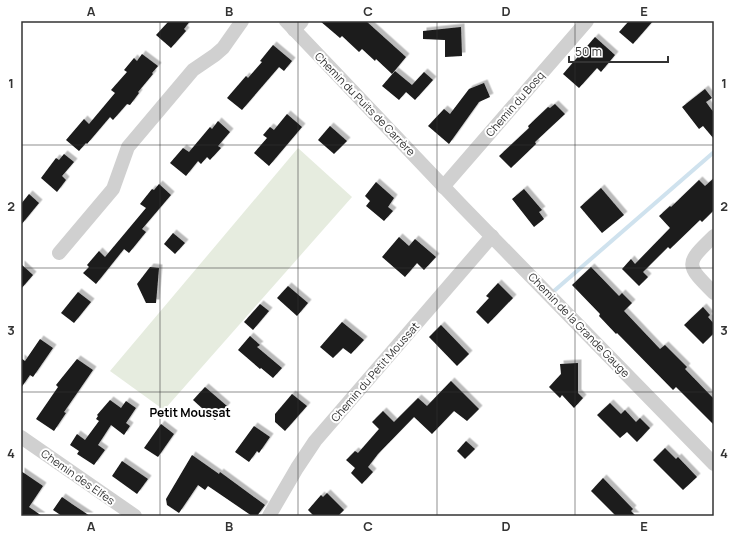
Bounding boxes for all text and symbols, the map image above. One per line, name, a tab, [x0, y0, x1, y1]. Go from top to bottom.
text: A	[87, 2, 96, 20]
text: B	[225, 2, 233, 20]
text: C	[363, 2, 373, 20]
text: D	[501, 2, 511, 20]
text: E	[640, 2, 648, 20]
scale bar	[569, 38, 668, 64]
text: 50 m	[575, 43, 602, 60]
street label: Chemin du Puits de Carrère	[312, 49, 419, 159]
street label: Chemin du Bosq	[482, 68, 547, 140]
text: 1	[8, 74, 14, 92]
text: 1	[721, 74, 727, 92]
text: 2	[7, 197, 15, 215]
text: 2	[720, 197, 728, 215]
street label: Chemin de la Grande Gauge	[525, 269, 634, 381]
street label: Chemin du Petit Moussat	[327, 319, 422, 425]
text: 3	[7, 321, 15, 339]
text: 3	[720, 321, 728, 339]
district label: Petit Moussat	[149, 404, 231, 421]
text: 4	[7, 444, 15, 462]
text: 4	[720, 444, 728, 462]
street label: Chemin des Elfes	[38, 446, 118, 508]
text: A	[87, 517, 96, 535]
text: B	[225, 517, 233, 535]
text: C	[363, 517, 373, 535]
text: D	[501, 517, 511, 535]
text: E	[640, 517, 648, 535]

